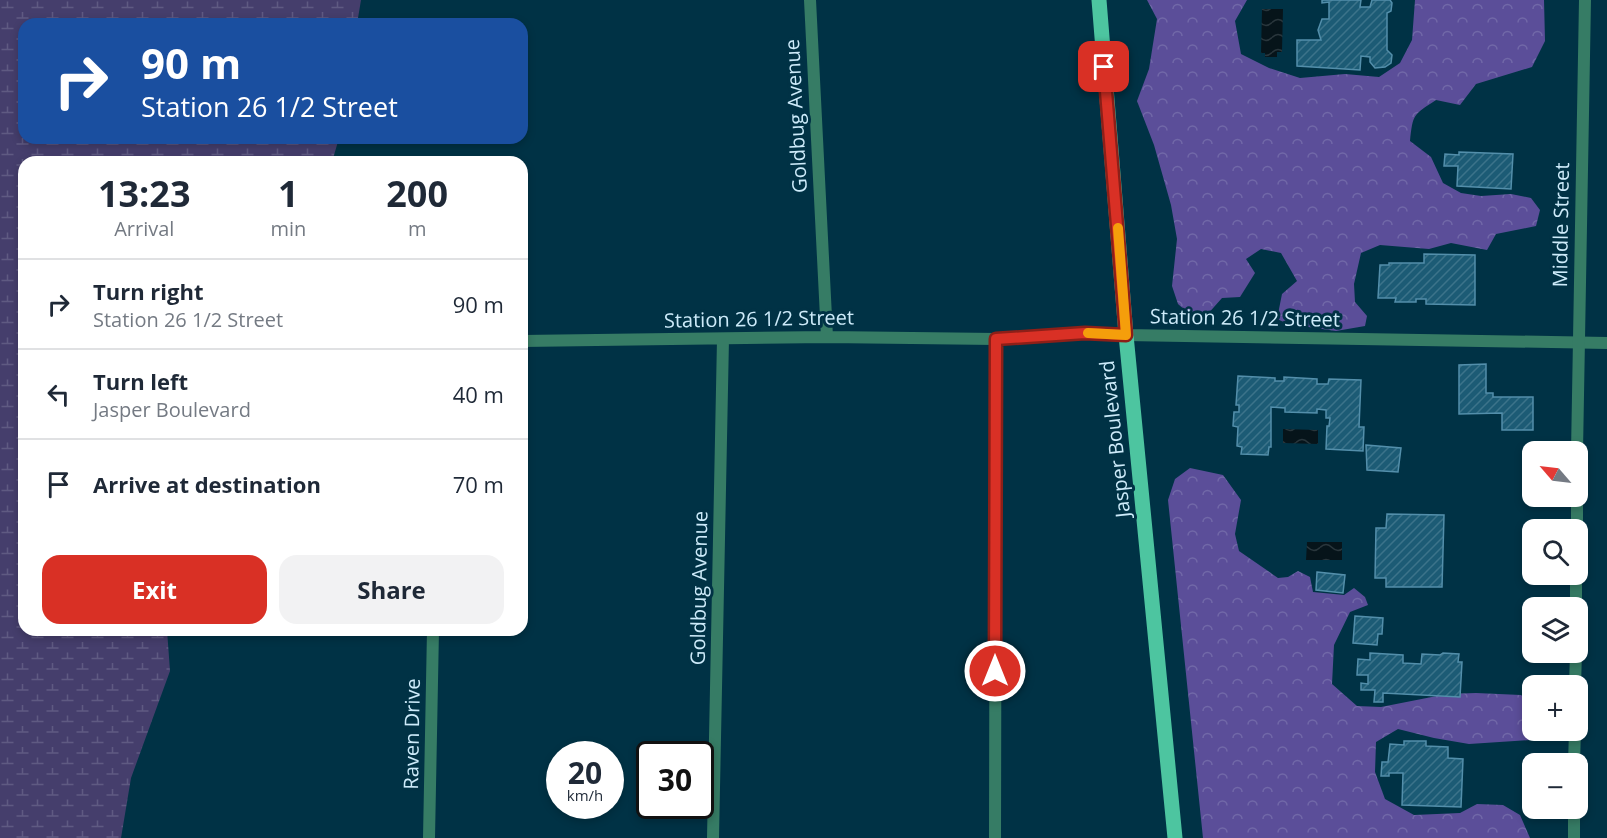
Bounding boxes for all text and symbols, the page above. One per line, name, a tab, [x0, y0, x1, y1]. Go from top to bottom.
text: 90 m	[141, 34, 241, 91]
street label: Goldbug Avenue	[778, 38, 813, 194]
pin	[1078, 41, 1129, 92]
icon: right	[42, 42, 120, 120]
icon: arrive	[1087, 50, 1120, 83]
text: Station 26 1/2 Street	[141, 88, 398, 125]
street label: Middle Street	[1546, 162, 1575, 288]
text: 13:23	[98, 169, 191, 218]
text: 1	[278, 169, 299, 218]
text: 200	[386, 169, 448, 218]
text: Arrival	[114, 215, 174, 242]
text: min	[270, 215, 306, 242]
text: m	[408, 215, 426, 242]
text: Turn right	[93, 276, 204, 306]
icon: right	[42, 288, 75, 321]
text: 90 m	[453, 289, 504, 319]
street label: Station 26 1/2 Street	[1150, 302, 1340, 333]
street label: Station 26 1/2 Street	[664, 303, 854, 334]
text: Station 26 1/2 Street	[93, 306, 283, 333]
street label: Jasper Boulevard	[1093, 359, 1136, 521]
text: Turn left	[93, 366, 188, 396]
icon: left	[42, 378, 75, 411]
text: 40 m	[453, 379, 504, 409]
text: Jasper Boulevard	[93, 396, 251, 423]
north arrow	[1522, 441, 1588, 507]
map controls	[1522, 441, 1588, 819]
icon: arrive	[42, 468, 75, 501]
text: Arrive at destination	[93, 469, 321, 499]
text: 70 m	[453, 469, 504, 499]
street label: Goldbug Avenue	[684, 511, 713, 665]
button: search	[1522, 519, 1588, 585]
button: Exit	[42, 555, 267, 624]
button: Share	[279, 555, 504, 624]
button: layers	[1522, 597, 1588, 663]
position arrow	[963, 639, 1027, 703]
button: +	[1522, 675, 1588, 741]
street label: Raven Drive	[397, 678, 426, 790]
speed limit sign: 30	[636, 741, 714, 819]
text: 20	[568, 752, 602, 793]
button: −	[1522, 753, 1588, 819]
text: km/h	[567, 785, 603, 805]

